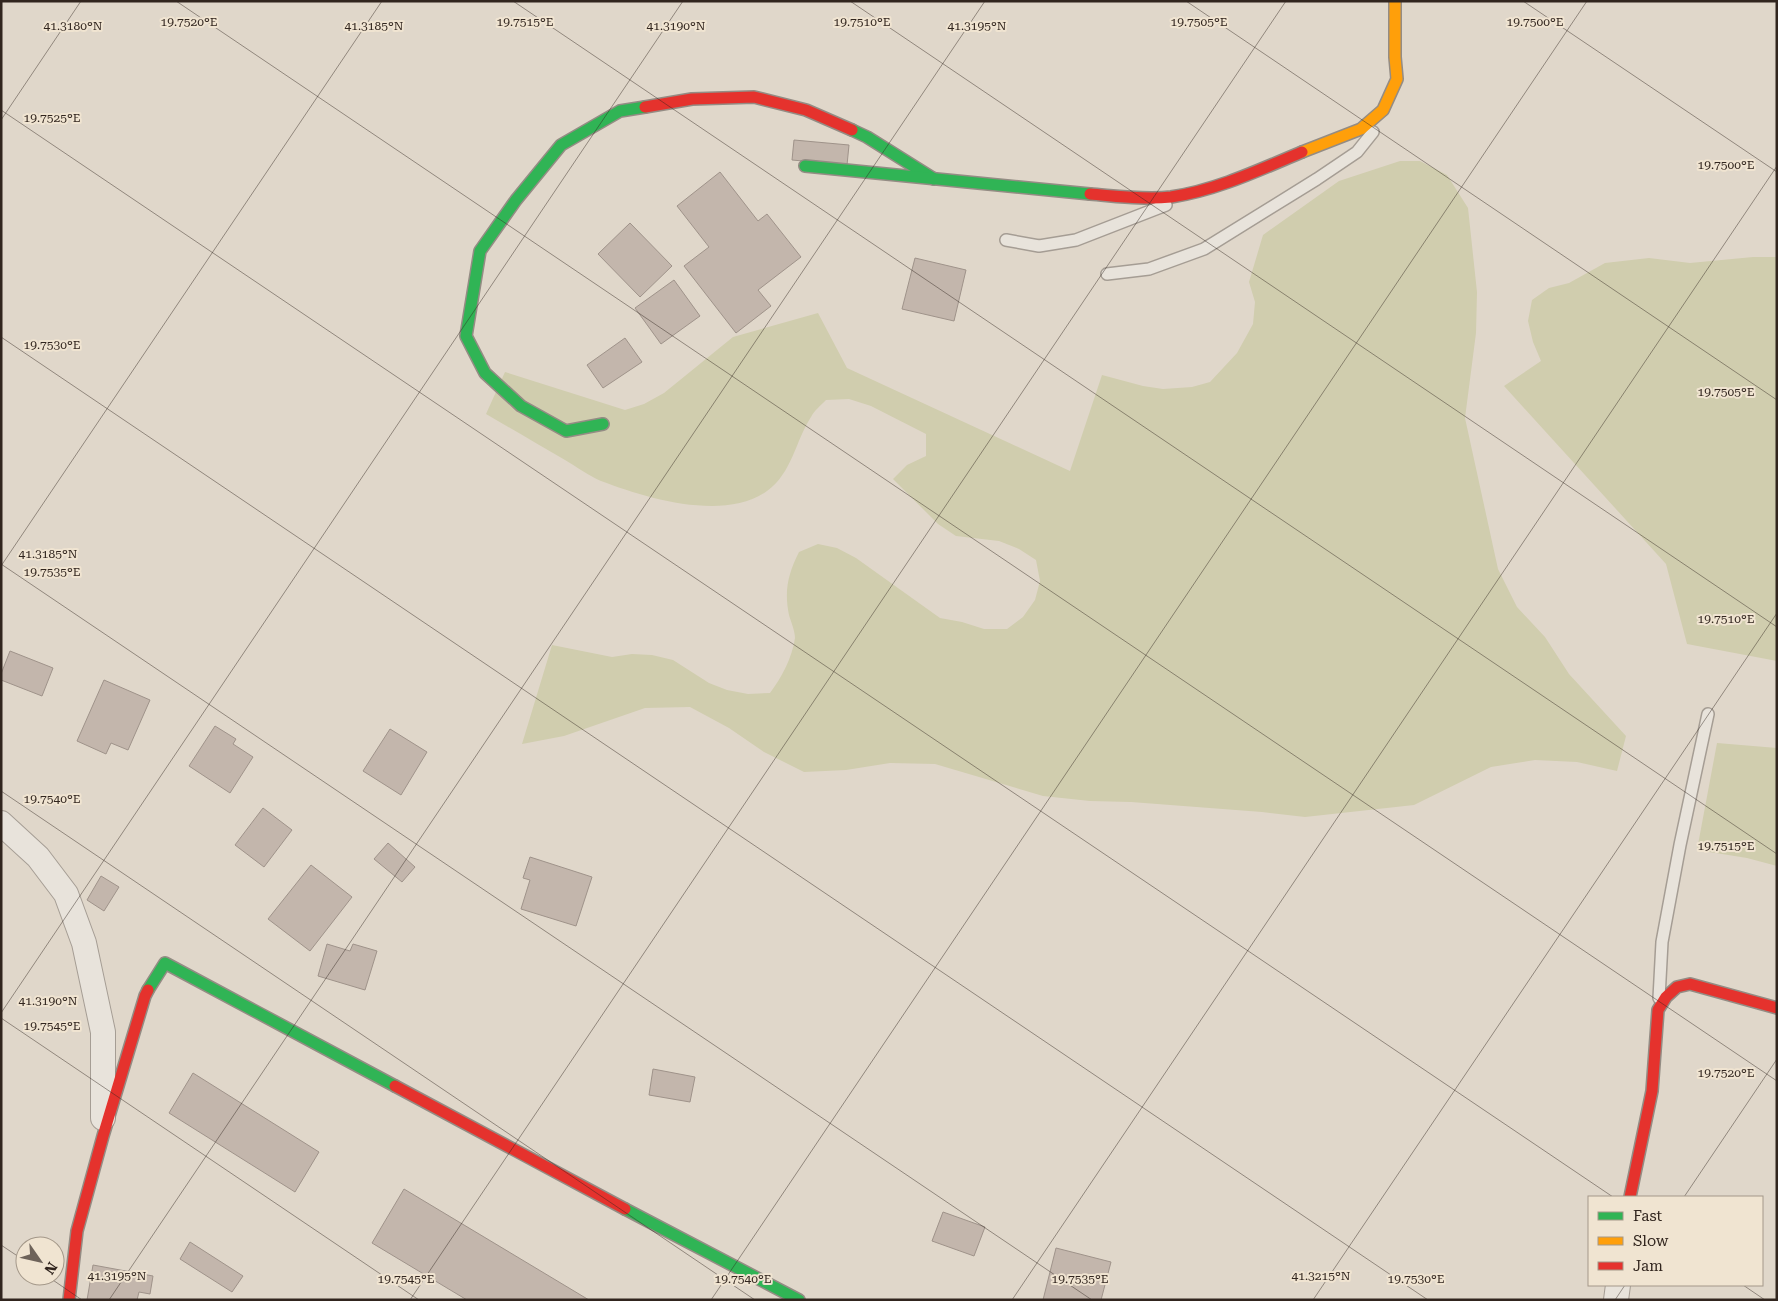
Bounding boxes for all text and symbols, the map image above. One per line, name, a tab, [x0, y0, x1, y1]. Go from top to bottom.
text: 19.7520°E	[161, 15, 217, 29]
text: 19.7515°E	[497, 15, 553, 29]
text: 19.7510°E	[834, 15, 890, 29]
text: 19.7505°E	[1171, 15, 1227, 29]
text: 19.7500°E	[1507, 15, 1563, 29]
text: 41.3180°N	[44, 19, 103, 33]
text: 41.3185°N	[345, 19, 404, 33]
text: 41.3190°N	[647, 19, 706, 33]
text: 41.3195°N	[948, 19, 1007, 33]
text: 19.7525°E	[24, 111, 80, 125]
text: 19.7500°E	[1698, 158, 1754, 172]
text: 19.7530°E	[24, 338, 80, 352]
text: 19.7505°E	[1698, 385, 1754, 399]
text: 41.3185°N	[19, 547, 78, 561]
text: 19.7535°E	[24, 565, 80, 579]
text: 19.7510°E	[1698, 612, 1754, 626]
text: 19.7540°E	[24, 792, 80, 806]
text: 19.7515°E	[1698, 839, 1754, 853]
text: 41.3190°N	[19, 994, 78, 1008]
text: 19.7545°E	[24, 1019, 80, 1033]
text: 19.7520°E	[1698, 1066, 1754, 1080]
legend	[1588, 1196, 1763, 1286]
text: Fast	[1633, 1207, 1663, 1225]
text: Slow	[1633, 1232, 1669, 1250]
north arrow	[15, 1236, 65, 1286]
text: Jam	[1633, 1257, 1663, 1275]
text: N	[41, 1259, 60, 1277]
text: 41.3195°N	[88, 1269, 147, 1283]
text: 41.3215°N	[1292, 1269, 1351, 1283]
text: 19.7545°E	[378, 1272, 434, 1286]
text: 19.7540°E	[715, 1272, 771, 1286]
text: 19.7535°E	[1052, 1272, 1108, 1286]
text: 19.7530°E	[1388, 1272, 1444, 1286]

